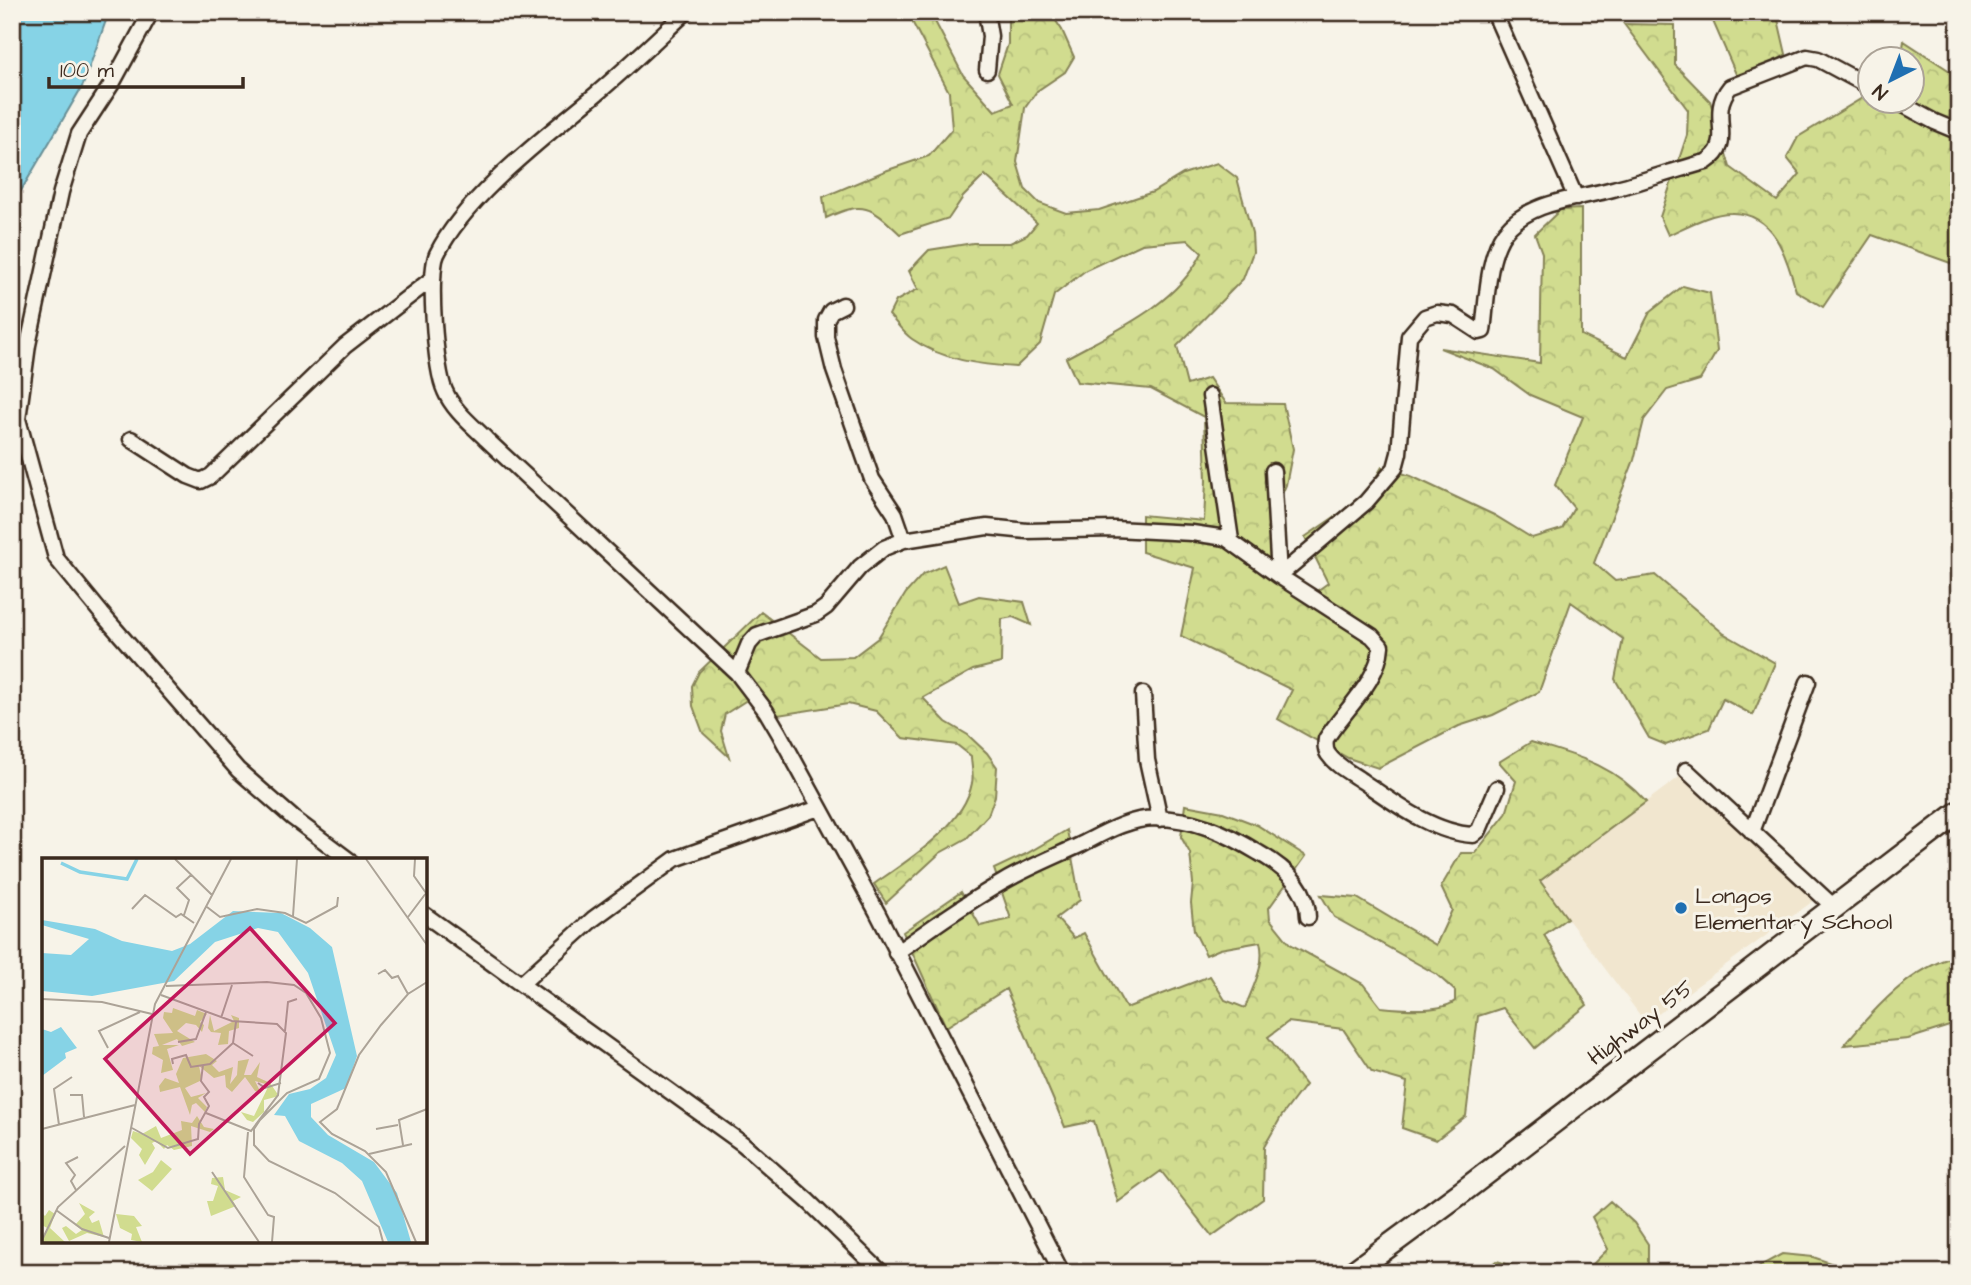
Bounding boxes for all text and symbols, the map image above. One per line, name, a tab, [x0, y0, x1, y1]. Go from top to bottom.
scale bar	[49, 46, 243, 90]
north arrow	[1856, 46, 1926, 116]
text: 100 m	[60, 56, 115, 85]
text: N	[1867, 77, 1894, 106]
inset map	[42, 858, 427, 1243]
place label: Longos Elementary School	[1695, 880, 1892, 939]
marker: Longos Elementary School	[1673, 900, 1689, 916]
street label: Highway 55	[1581, 972, 1701, 1074]

